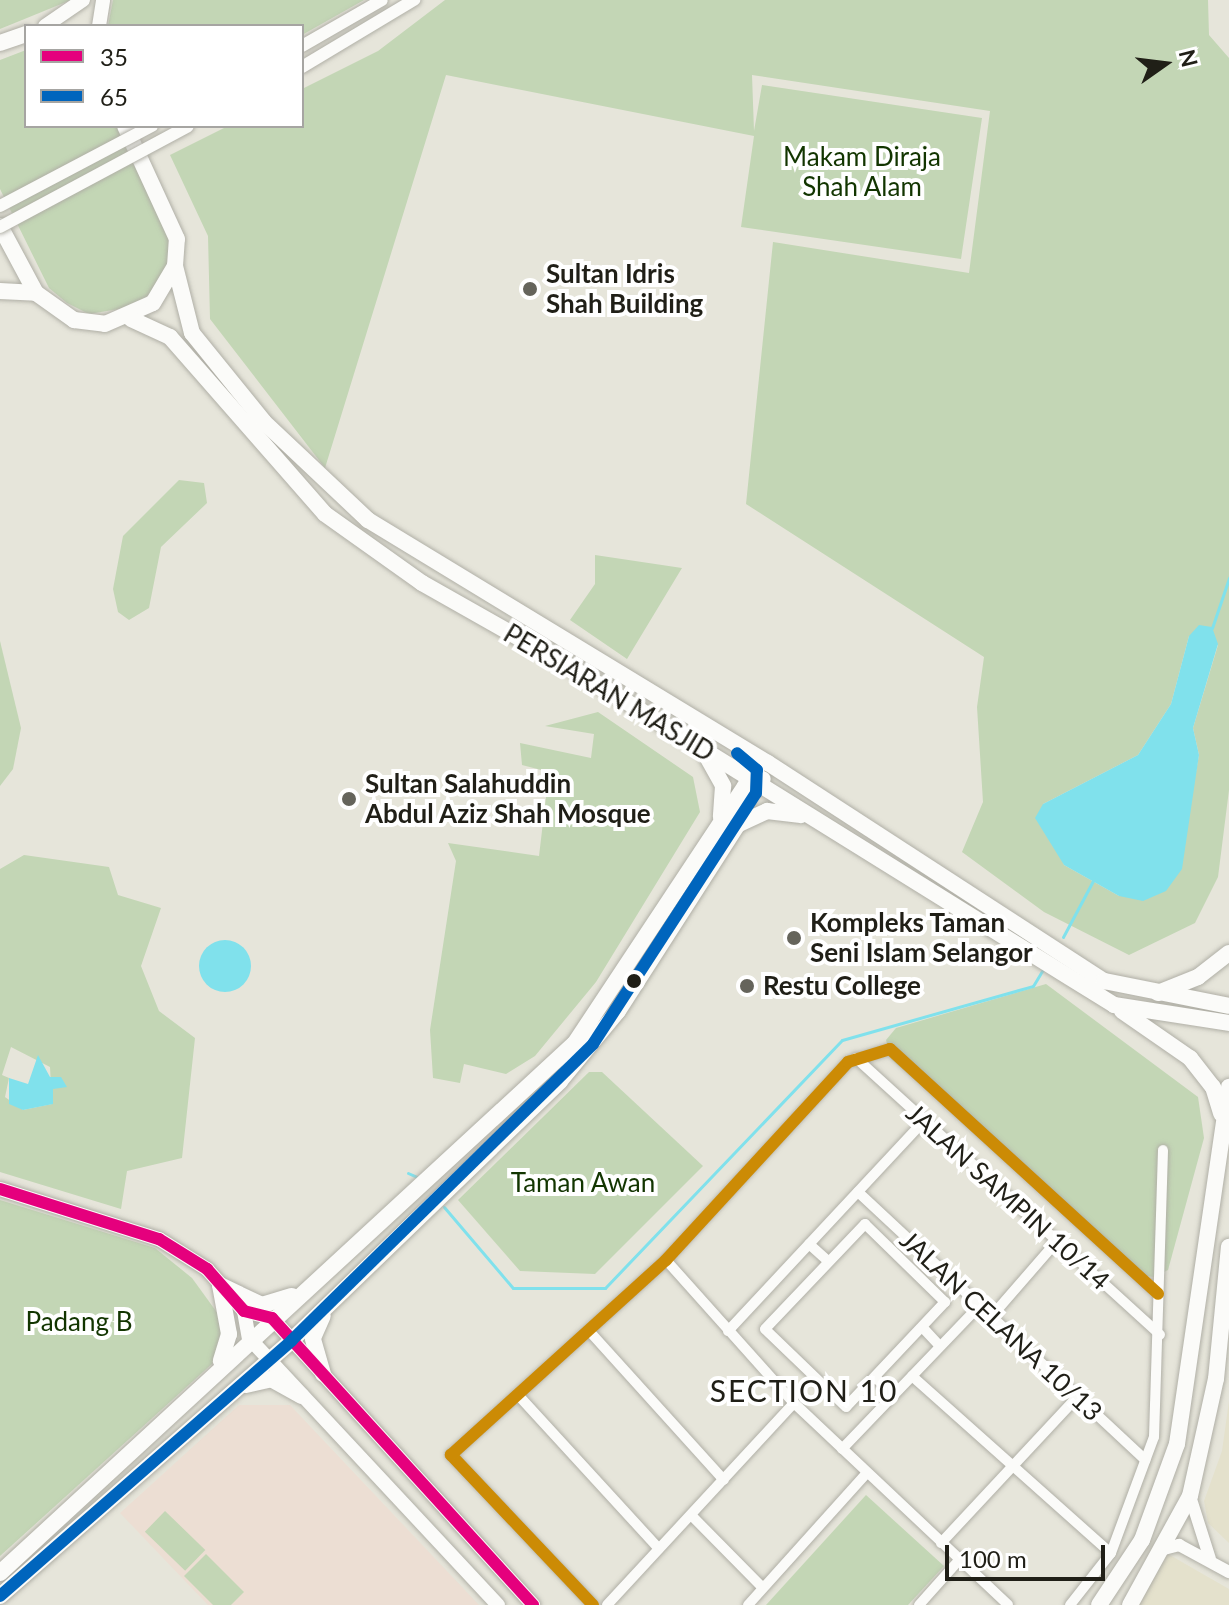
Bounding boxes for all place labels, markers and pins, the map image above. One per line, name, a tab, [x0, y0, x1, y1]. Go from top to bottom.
place label: Sultan Idris Shah Building	[546, 258, 703, 320]
marker: Sultan Idris Shah Building	[521, 280, 539, 298]
place label: Sultan Salahuddin Abdul Aziz Shah Mosque	[365, 768, 652, 830]
marker: Sultan Salahuddin Abdul Aziz Shah Mosque	[340, 790, 358, 808]
place label: Kompleks Taman Seni Islam Selangor	[810, 907, 1033, 968]
marker: Kompleks Taman Seni Islam Selangor	[785, 929, 803, 947]
place label: Restu College	[763, 970, 921, 1002]
unlabelled marker	[626, 973, 642, 989]
marker: Restu College	[738, 977, 756, 995]

